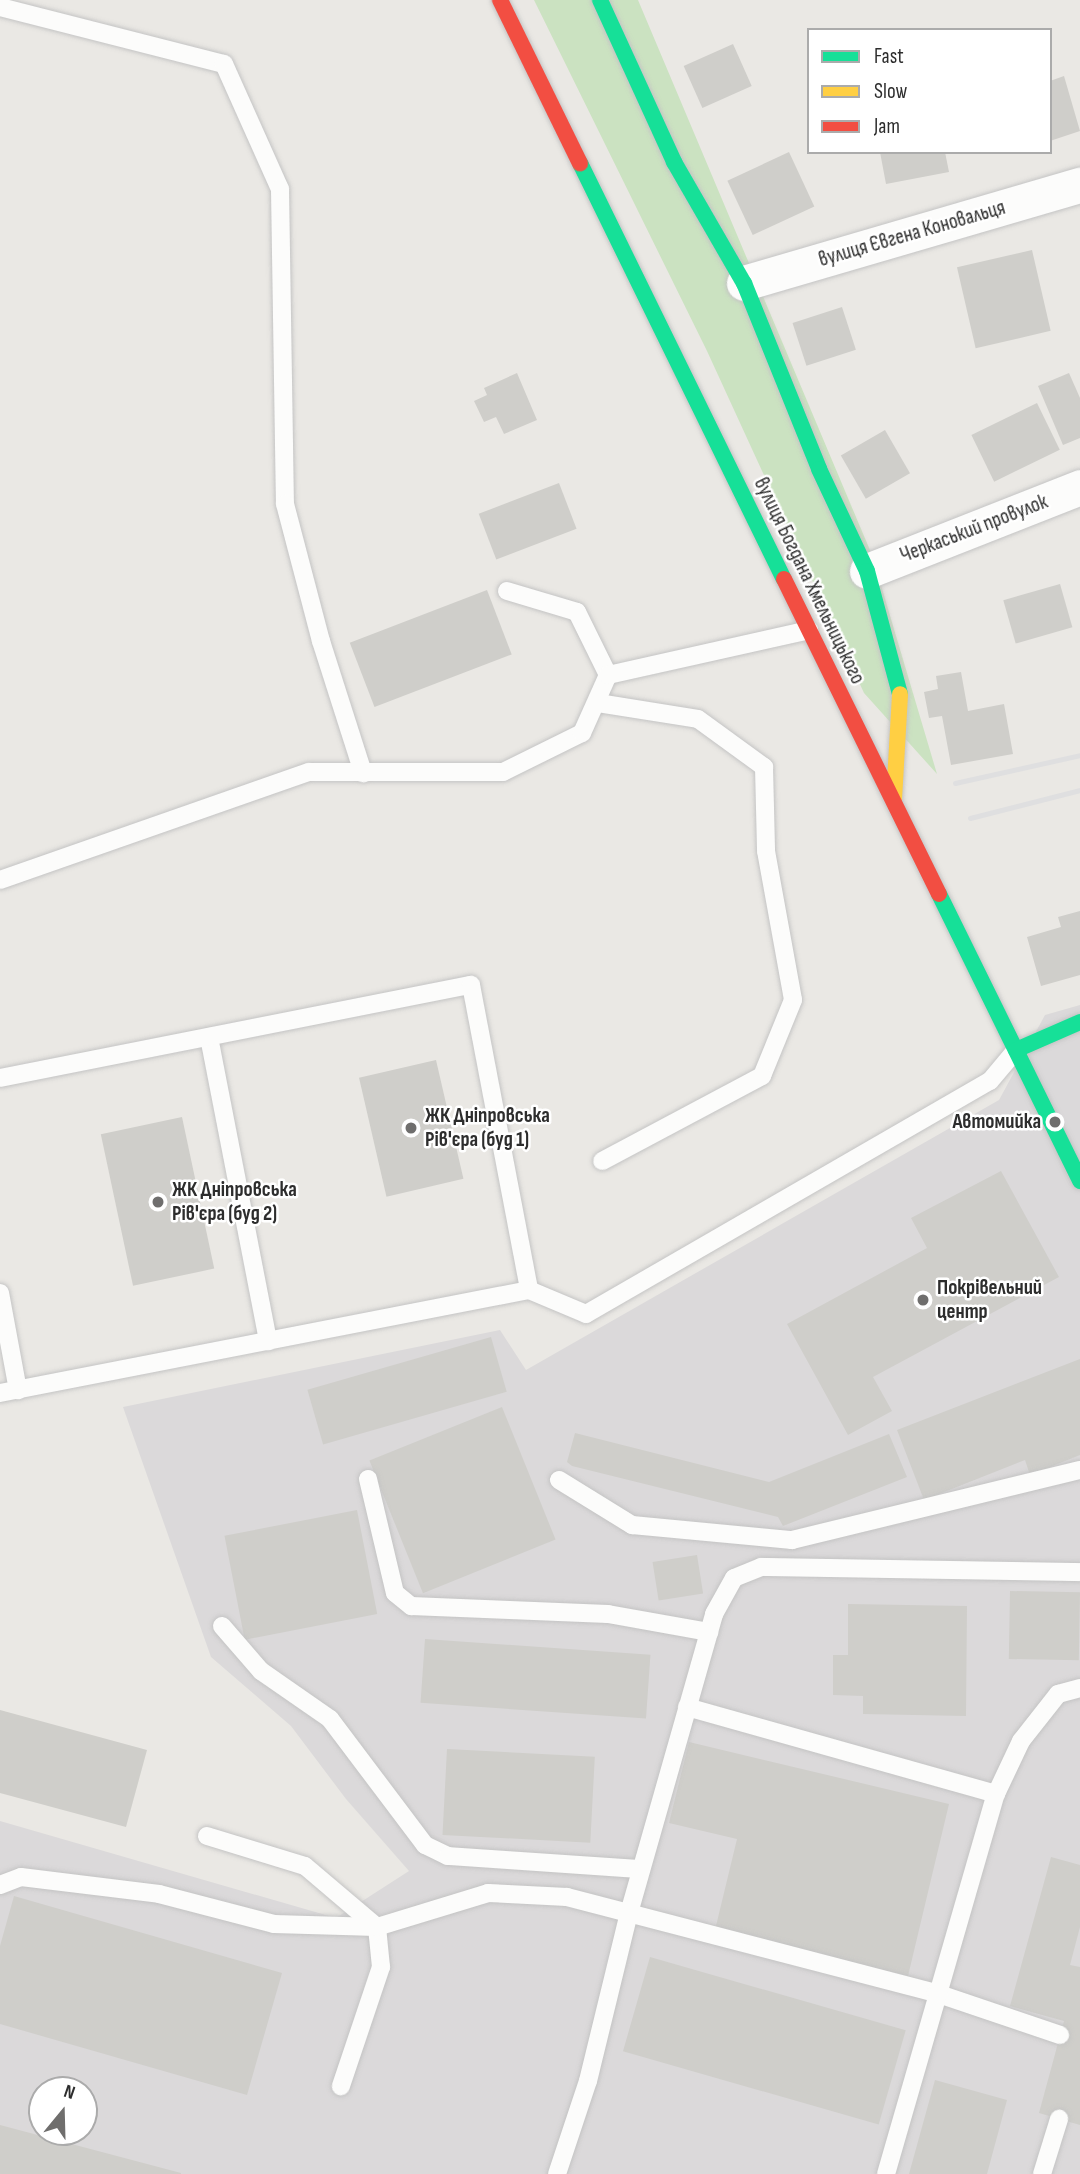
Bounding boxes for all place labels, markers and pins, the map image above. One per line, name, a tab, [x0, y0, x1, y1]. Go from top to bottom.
place label: ЖК Дніпровська Рів'єра (буд 1)	[425, 1103, 550, 1153]
place label: Автомийка	[952, 1109, 1041, 1135]
marker: Автомийка	[1047, 1114, 1063, 1130]
marker: ЖК Дніпровська Рів'єра (буд 1)	[403, 1120, 419, 1136]
place label: ЖК Дніпровська Рів'єра (буд 2)	[172, 1177, 297, 1227]
marker: ЖК Дніпровська Рів'єра (буд 2)	[150, 1194, 166, 1210]
place label: Покрівельний центр	[937, 1275, 1042, 1325]
marker: Покрівельний центр	[915, 1292, 931, 1308]

